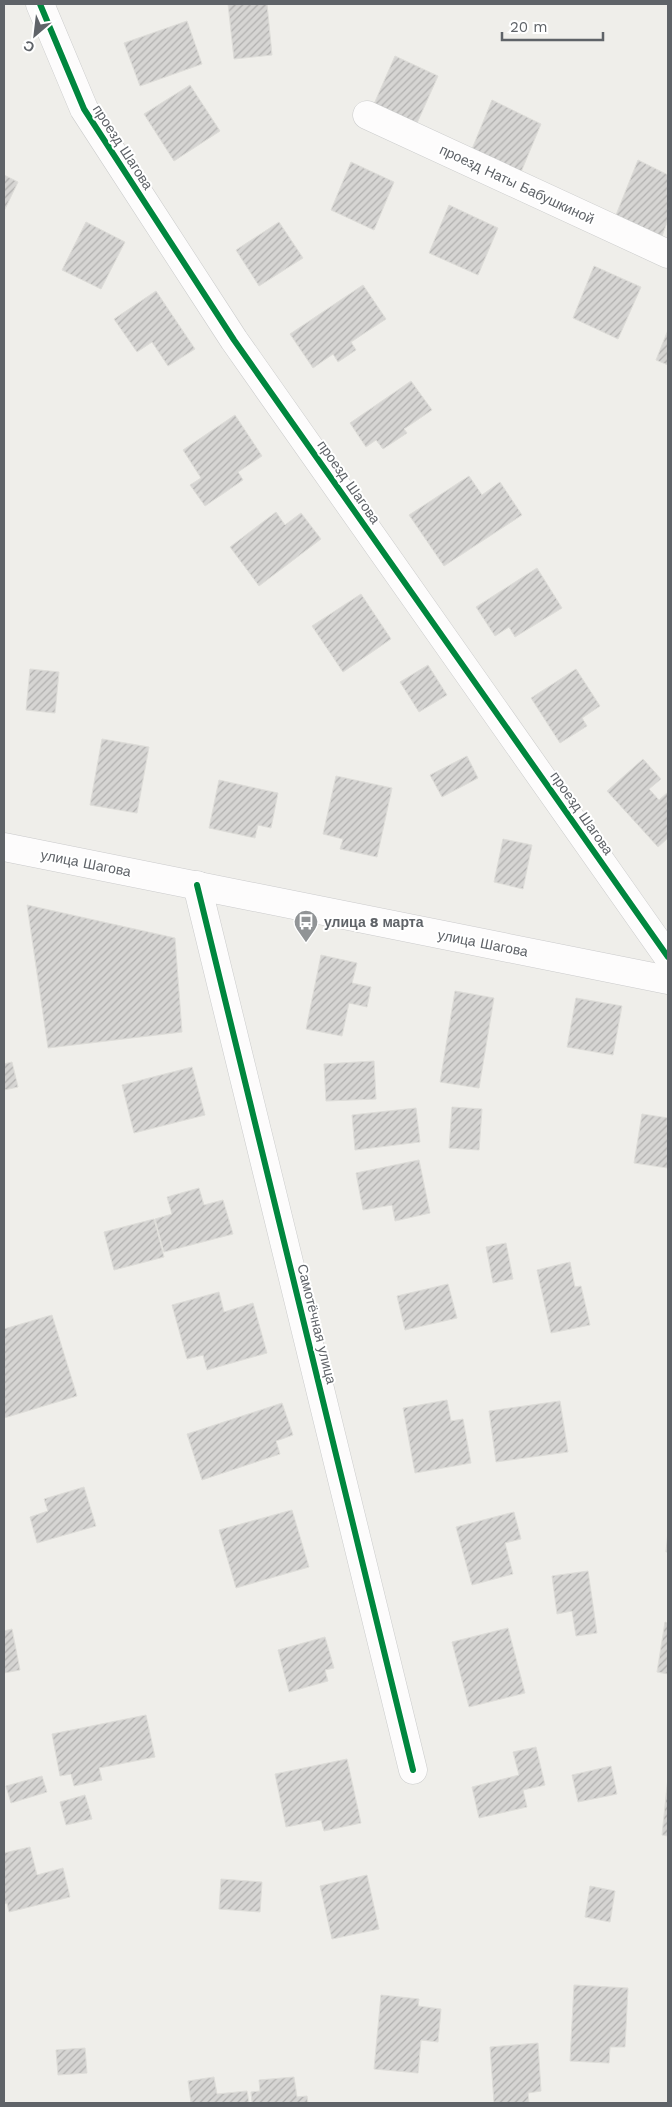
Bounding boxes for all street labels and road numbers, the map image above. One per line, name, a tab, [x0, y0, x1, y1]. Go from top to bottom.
street label: проезд Шагова	[90, 102, 156, 193]
street label: проезд Наты Бабушкиной	[437, 141, 597, 227]
street label: проезд Шагова	[314, 437, 384, 527]
street label: проезд Шагова	[547, 768, 617, 858]
street label: улица Шагова	[40, 846, 133, 880]
street label: улица Шагова	[437, 926, 530, 960]
street label: Самотёчная улица	[294, 1262, 340, 1386]

